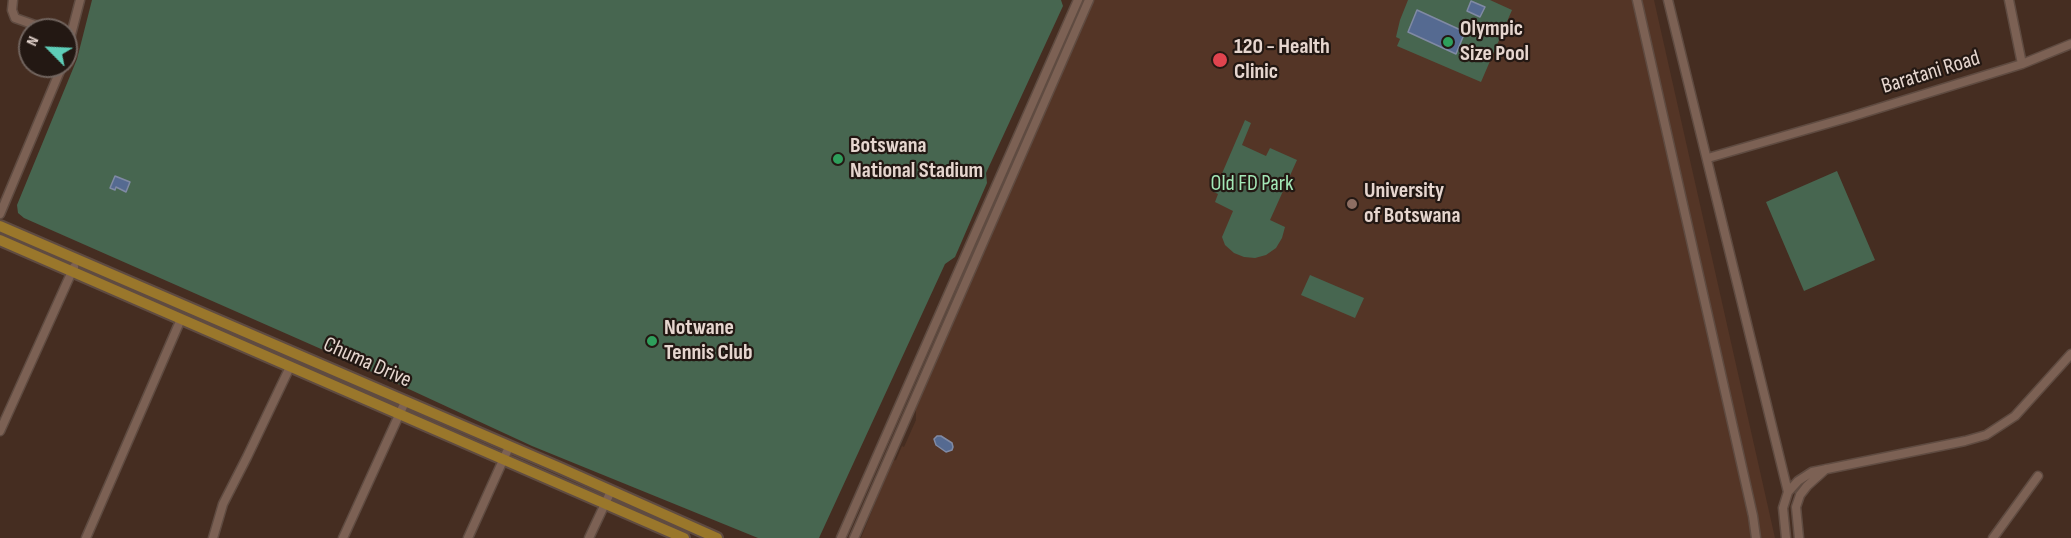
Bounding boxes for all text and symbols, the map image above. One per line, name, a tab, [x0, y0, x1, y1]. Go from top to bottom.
place label: Olympic Size Pool	[1460, 16, 1529, 68]
north arrow	[18, 18, 78, 78]
text: N	[23, 34, 43, 49]
place label: 120 - Health Clinic	[1234, 34, 1330, 86]
marker: Olympic Size Pool	[1441, 35, 1455, 49]
street label: Baratani Road	[1879, 46, 1983, 100]
marker: 120 - Health Clinic	[1211, 51, 1229, 69]
place label: Botswana National Stadium	[850, 133, 983, 184]
marker: Botswana National Stadium	[831, 152, 845, 166]
park label: Old FD Park	[1211, 171, 1293, 197]
place label: University of Botswana	[1364, 178, 1460, 230]
marker: University of Botswana	[1345, 197, 1359, 211]
place label: Notwane Tennis Club	[664, 315, 752, 366]
street label: Chuma Drive	[319, 332, 415, 394]
marker: Notwane Tennis Club	[645, 334, 659, 348]

